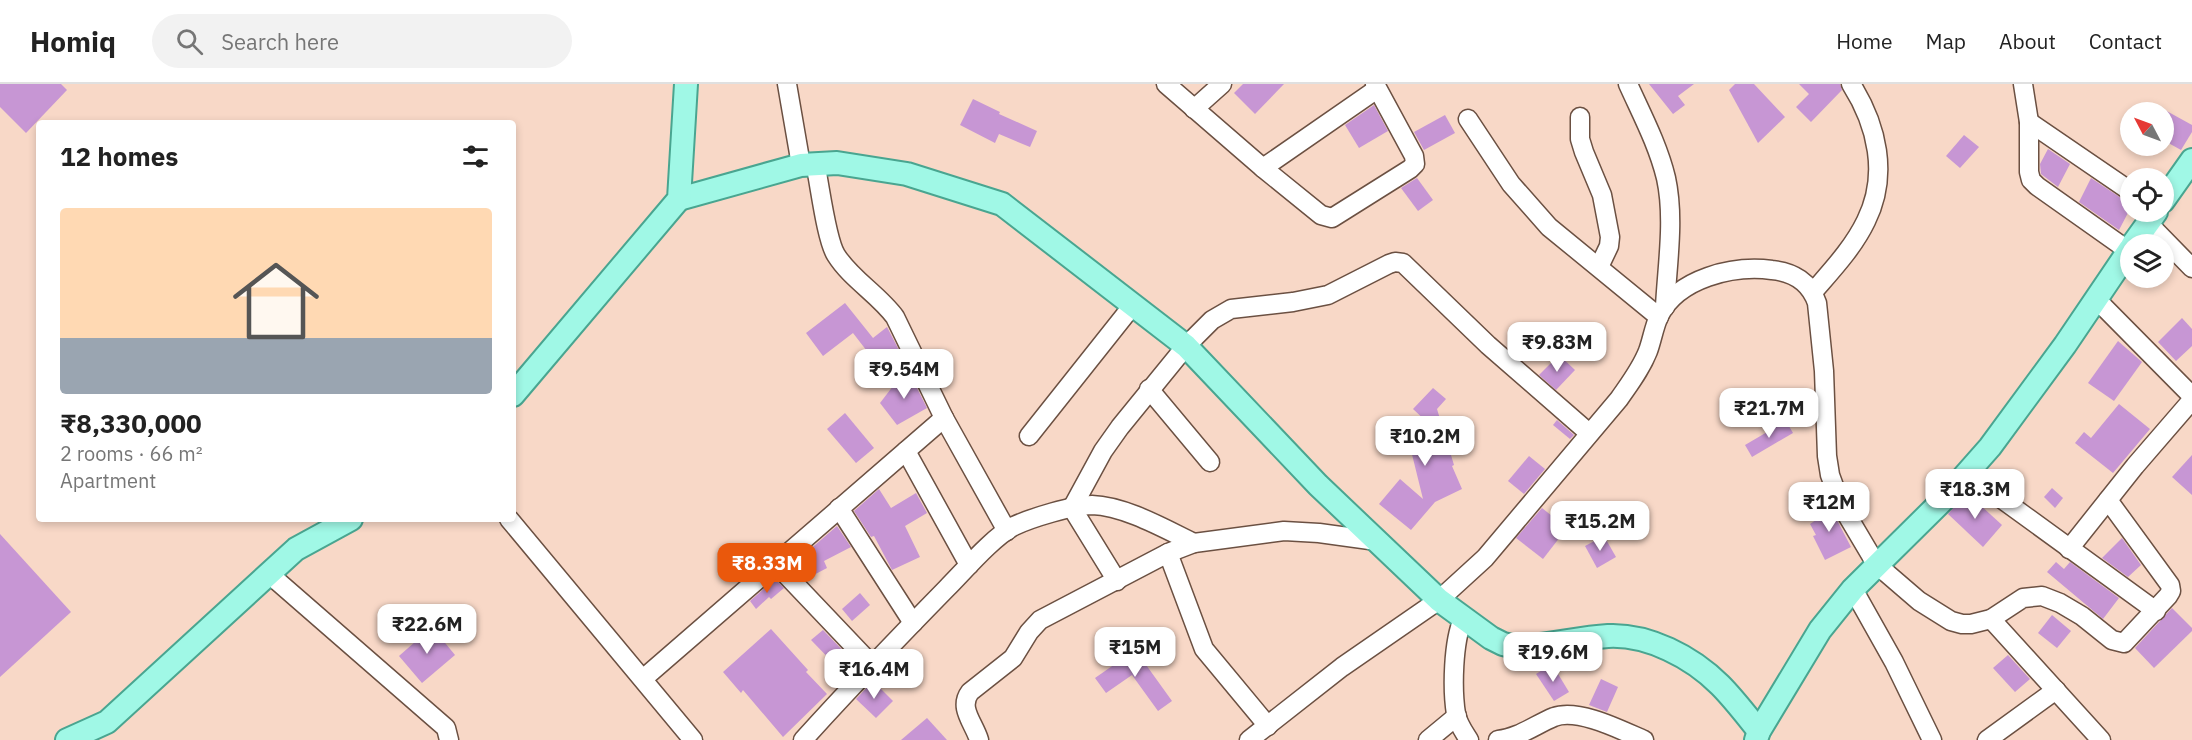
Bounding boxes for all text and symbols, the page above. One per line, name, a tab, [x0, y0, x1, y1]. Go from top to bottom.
search box	[152, 14, 572, 68]
text: Homiq	[30, 23, 116, 60]
icon: search	[173, 25, 206, 58]
text: Search here	[221, 27, 339, 56]
text: Home	[1836, 27, 1893, 55]
text: Map	[1926, 27, 1966, 55]
text: About	[1999, 27, 2056, 55]
text: Contact	[2089, 27, 2162, 55]
north arrow	[2120, 102, 2174, 156]
map controls	[2120, 102, 2174, 288]
text: 12 homes	[60, 139, 178, 173]
icon: filters	[459, 140, 492, 173]
button: locate	[2120, 168, 2174, 222]
button: layers	[2120, 234, 2174, 288]
icon: home	[222, 247, 330, 355]
pin: ₹9.83M	[1508, 322, 1606, 373]
text: ₹9.83M	[1521, 328, 1593, 355]
pin: ₹9.54M	[855, 349, 953, 400]
text: ₹9.54M	[868, 355, 940, 382]
pin: ₹21.7M	[1720, 388, 1818, 439]
text: ₹21.7M	[1733, 394, 1805, 421]
text: ₹8,330,000	[60, 406, 202, 440]
pin: ₹10.2M	[1376, 416, 1474, 467]
text: ₹10.2M	[1389, 422, 1461, 449]
text: 2 rooms · 66 m²	[60, 440, 203, 467]
text: Apartment	[60, 467, 156, 494]
pin: ₹18.3M	[1926, 469, 2024, 520]
text: ₹18.3M	[1939, 475, 2011, 502]
pin: ₹12M	[1793, 482, 1865, 533]
text: ₹12M	[1803, 488, 1855, 515]
pin: ₹15.2M	[1551, 501, 1649, 552]
text: ₹15.2M	[1564, 507, 1636, 534]
pin: ₹8.33M	[718, 543, 816, 594]
text: ₹8.33M	[731, 549, 803, 576]
pin: ₹22.6M	[378, 604, 476, 655]
text: ₹22.6M	[391, 610, 463, 637]
pin: ₹15M	[1099, 627, 1171, 678]
pin: ₹19.6M	[1504, 632, 1602, 683]
text: ₹15M	[1109, 633, 1161, 660]
text: ₹19.6M	[1517, 638, 1589, 665]
pin: ₹16.4M	[825, 649, 923, 700]
text: ₹16.4M	[838, 655, 910, 682]

